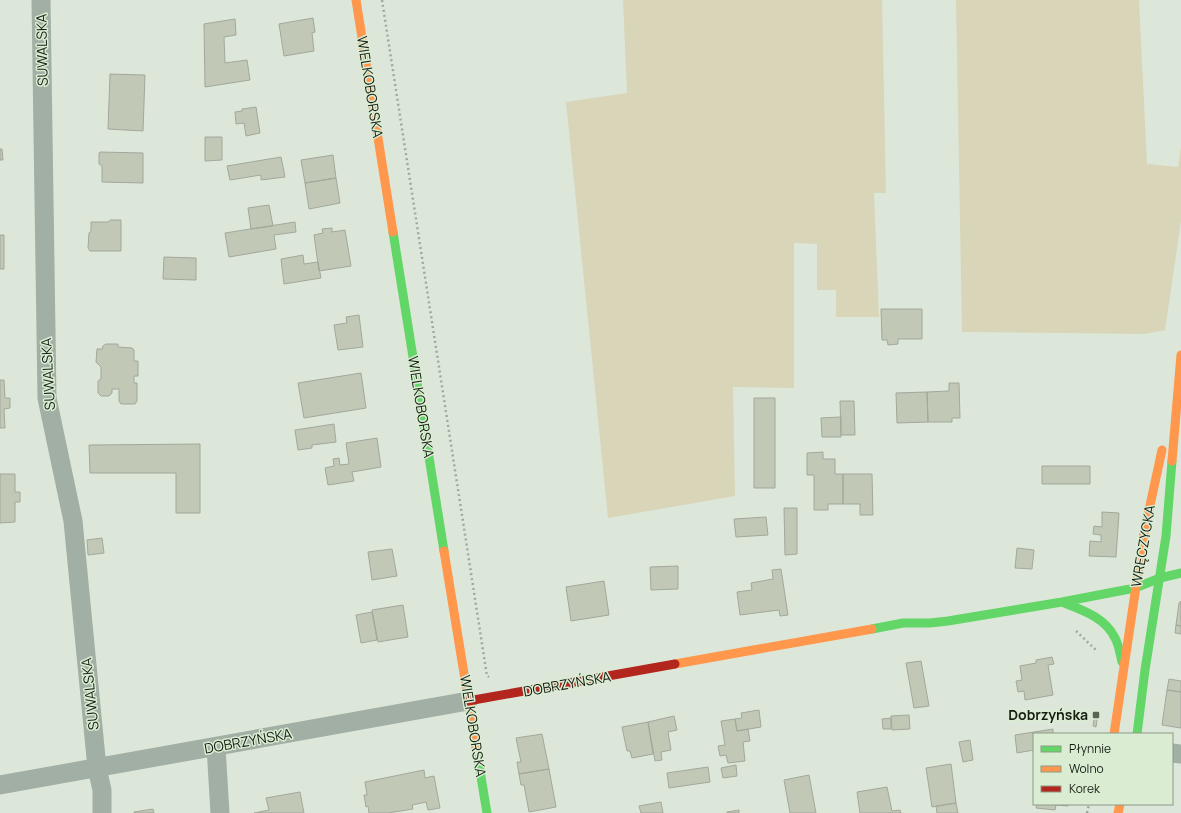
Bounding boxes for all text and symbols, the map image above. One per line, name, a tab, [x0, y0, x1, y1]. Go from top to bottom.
street label: SUWALSKA	[31, 14, 52, 86]
street label: WIELKOBORSKA	[353, 35, 388, 139]
street label: SUWALSKA	[36, 337, 59, 411]
street label: WIELKOBORSKA	[404, 355, 439, 459]
street label: WRĘCZYCKA	[1126, 503, 1159, 588]
street label: SUWALSKA	[76, 657, 103, 731]
street label: DOBRZYŃSKA	[522, 666, 612, 701]
street label: WIELKOBORSKA	[456, 674, 491, 778]
place label: Dobrzyńska	[1008, 705, 1088, 724]
marker: Dobrzyńska	[1091, 710, 1101, 720]
street label: DOBRZYŃSKA	[203, 723, 293, 758]
legend	[1033, 733, 1173, 805]
text: Płynnie	[1069, 740, 1111, 757]
text: Wolno	[1069, 760, 1104, 777]
text: Korek	[1069, 780, 1101, 797]

